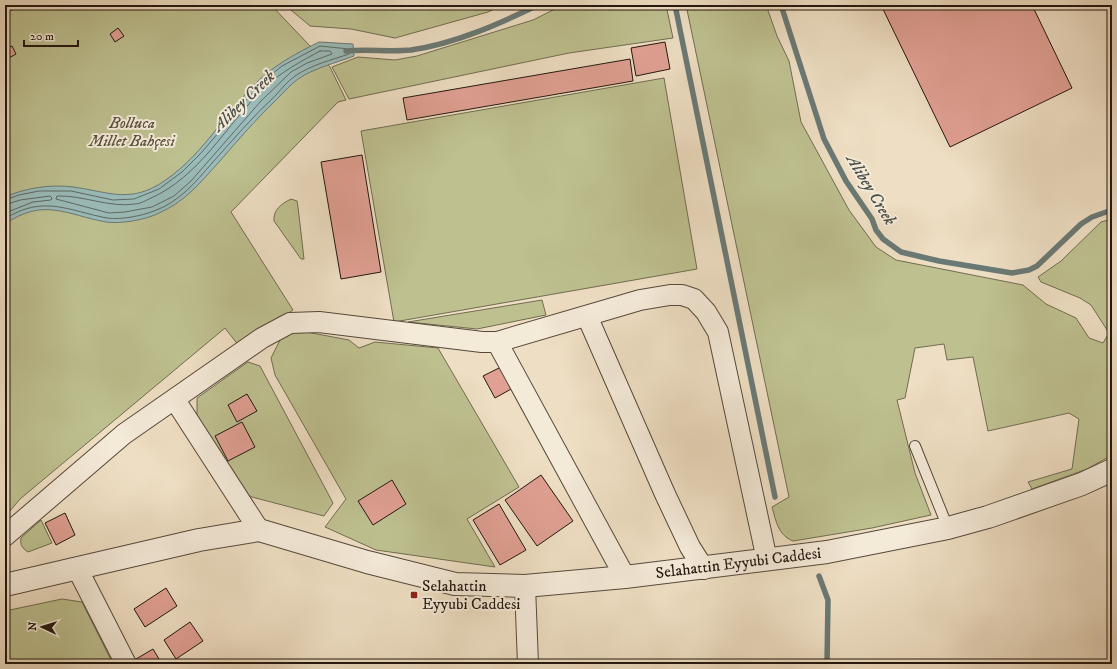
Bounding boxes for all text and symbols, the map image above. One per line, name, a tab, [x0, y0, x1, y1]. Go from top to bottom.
scale bar	[24, 22, 78, 48]
text: 20 m	[30, 29, 54, 44]
water label: Alibey Creek	[207, 65, 281, 138]
park label: Bolluca Millet Bahçesi	[88, 113, 175, 151]
water label: Alibey Creek	[840, 149, 901, 230]
street label: Selahattin Eyyubi Caddesi	[655, 543, 822, 583]
place label: Selahattin Eyyubi Caddesi	[422, 576, 520, 614]
marker: Selahattin Eyyubi Caddesi	[409, 590, 419, 600]
north arrow	[22, 607, 62, 647]
text: N	[26, 621, 40, 631]

